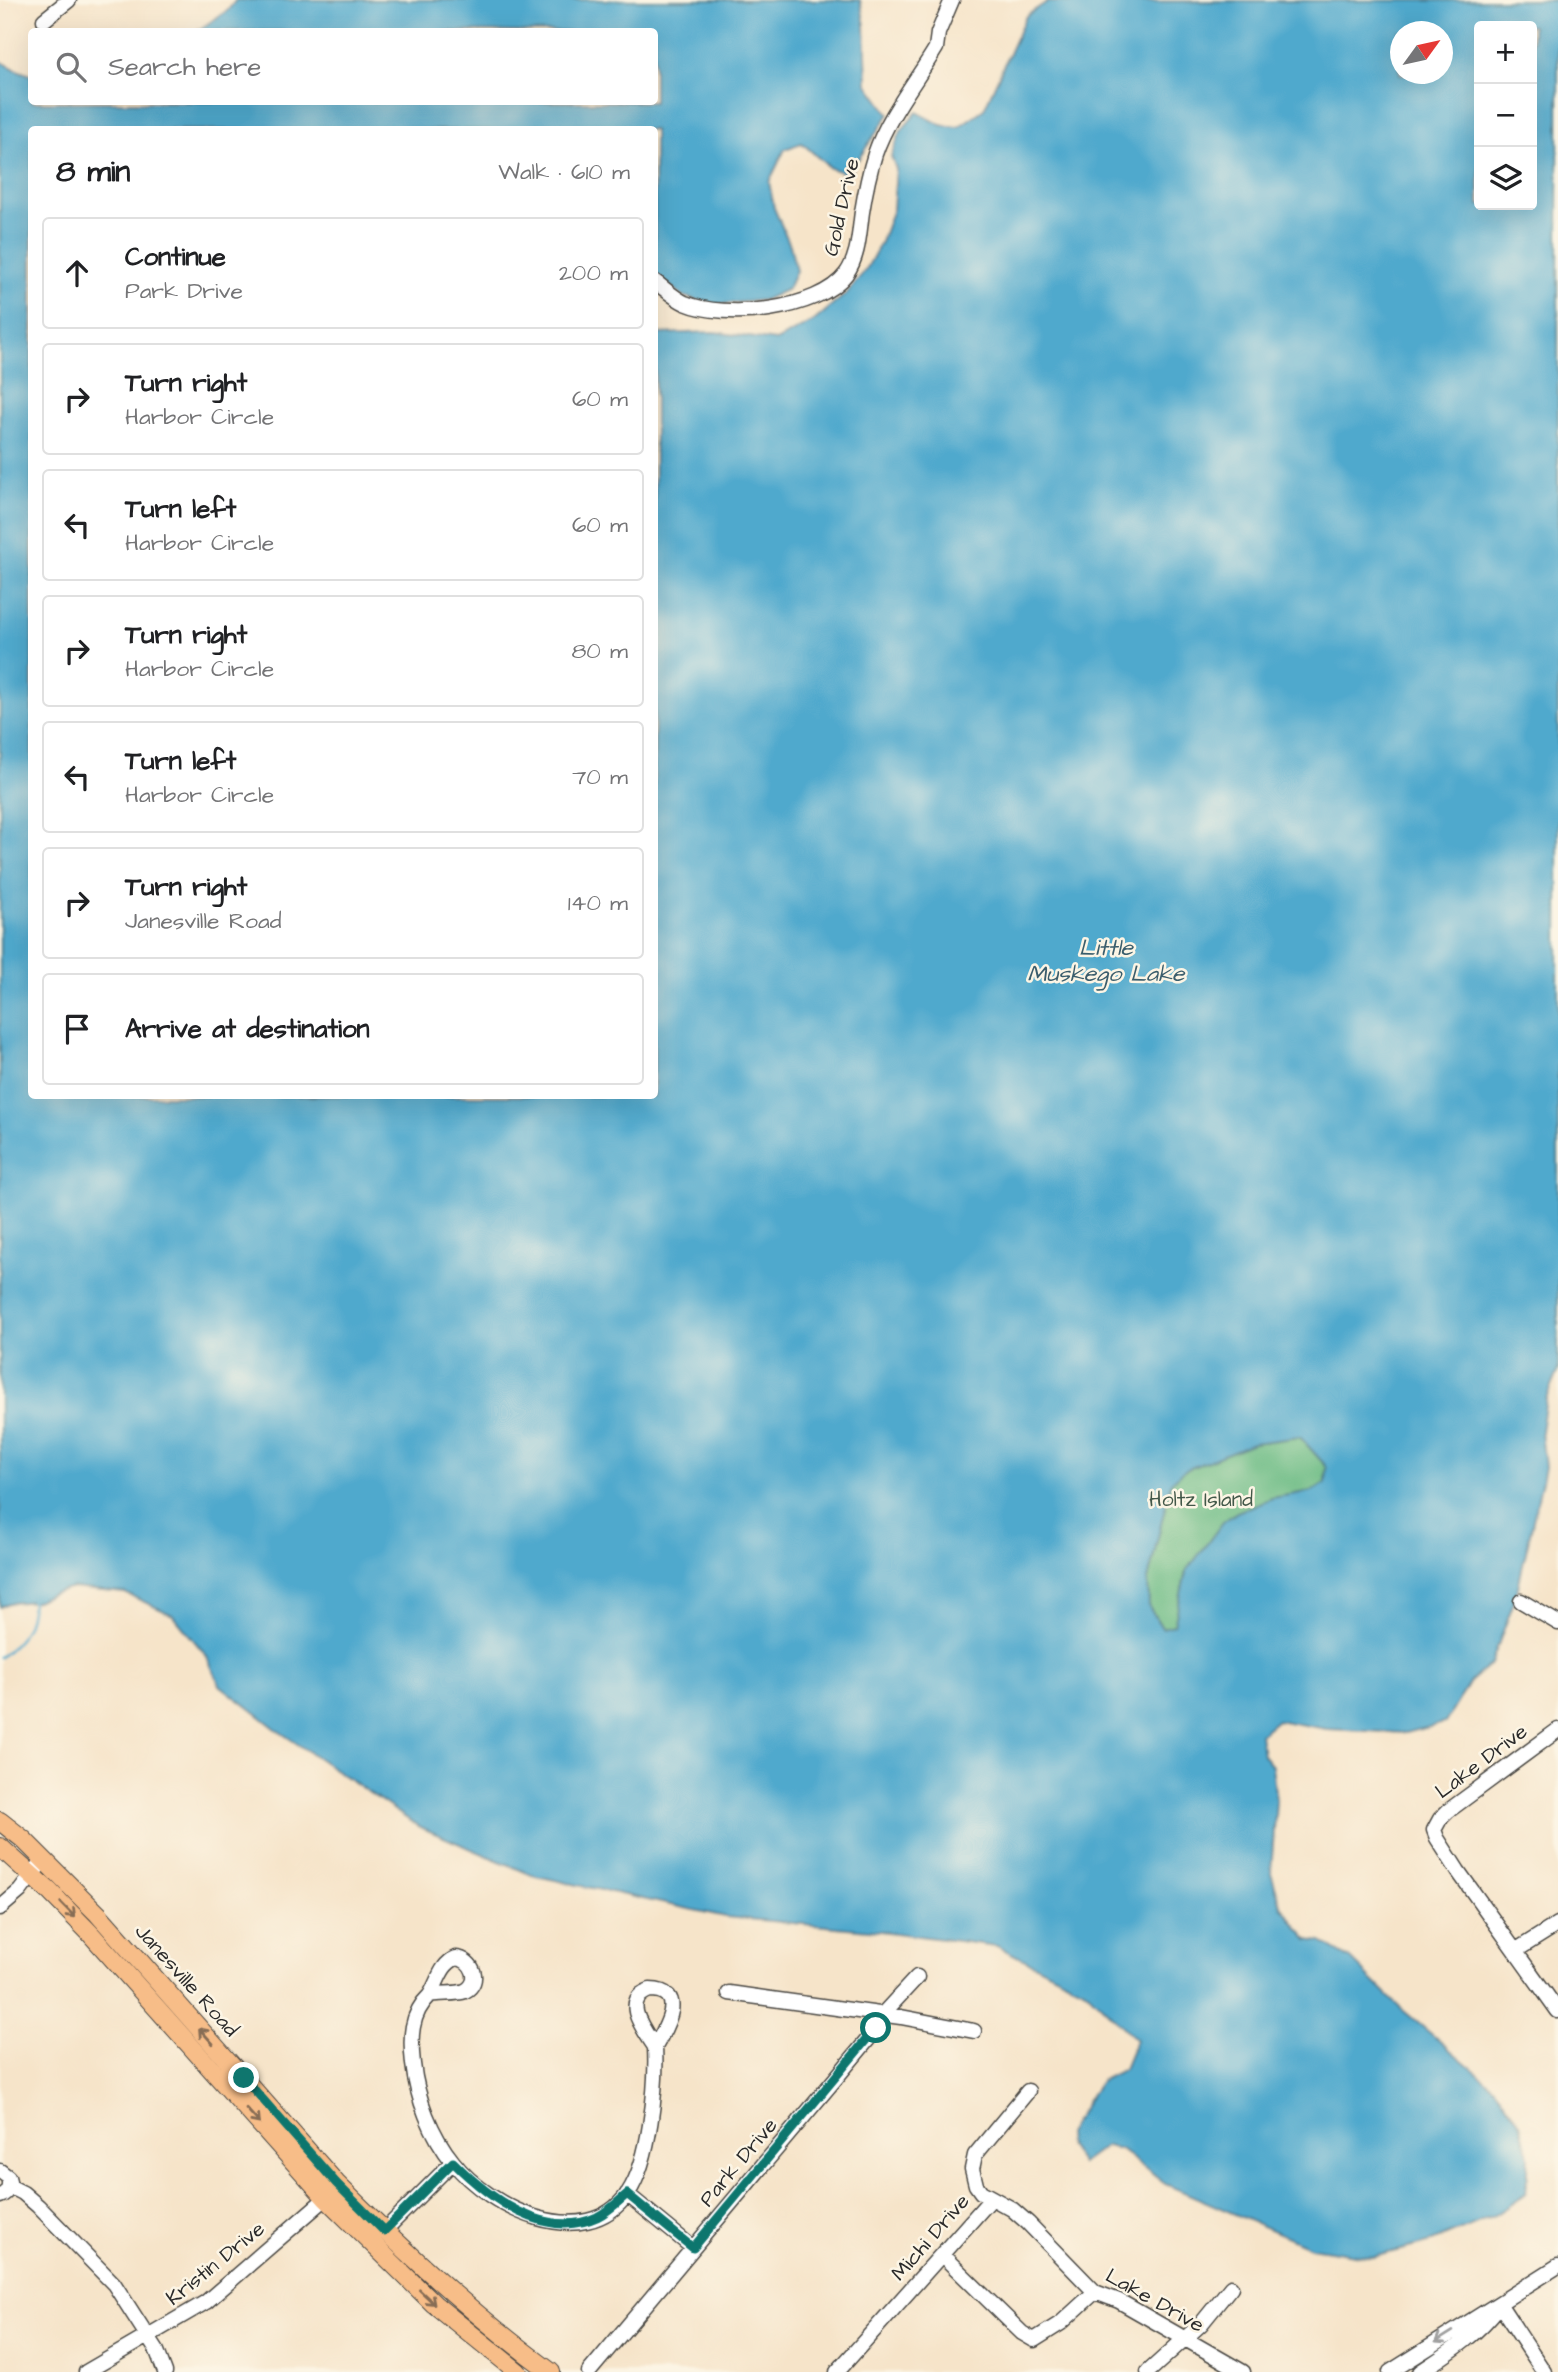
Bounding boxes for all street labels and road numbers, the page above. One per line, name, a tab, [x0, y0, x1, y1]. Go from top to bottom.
street label: Gold Drive	[816, 155, 867, 259]
street label: Lake Drive	[1429, 1717, 1533, 1806]
street label: Janesville Road	[128, 1918, 245, 2043]
street label: Park Drive	[693, 2112, 784, 2213]
street label: Michi Drive	[885, 2188, 976, 2287]
street label: Kristin Drive	[160, 2215, 271, 2312]
street label: Lake Drive	[1100, 2261, 1209, 2339]

